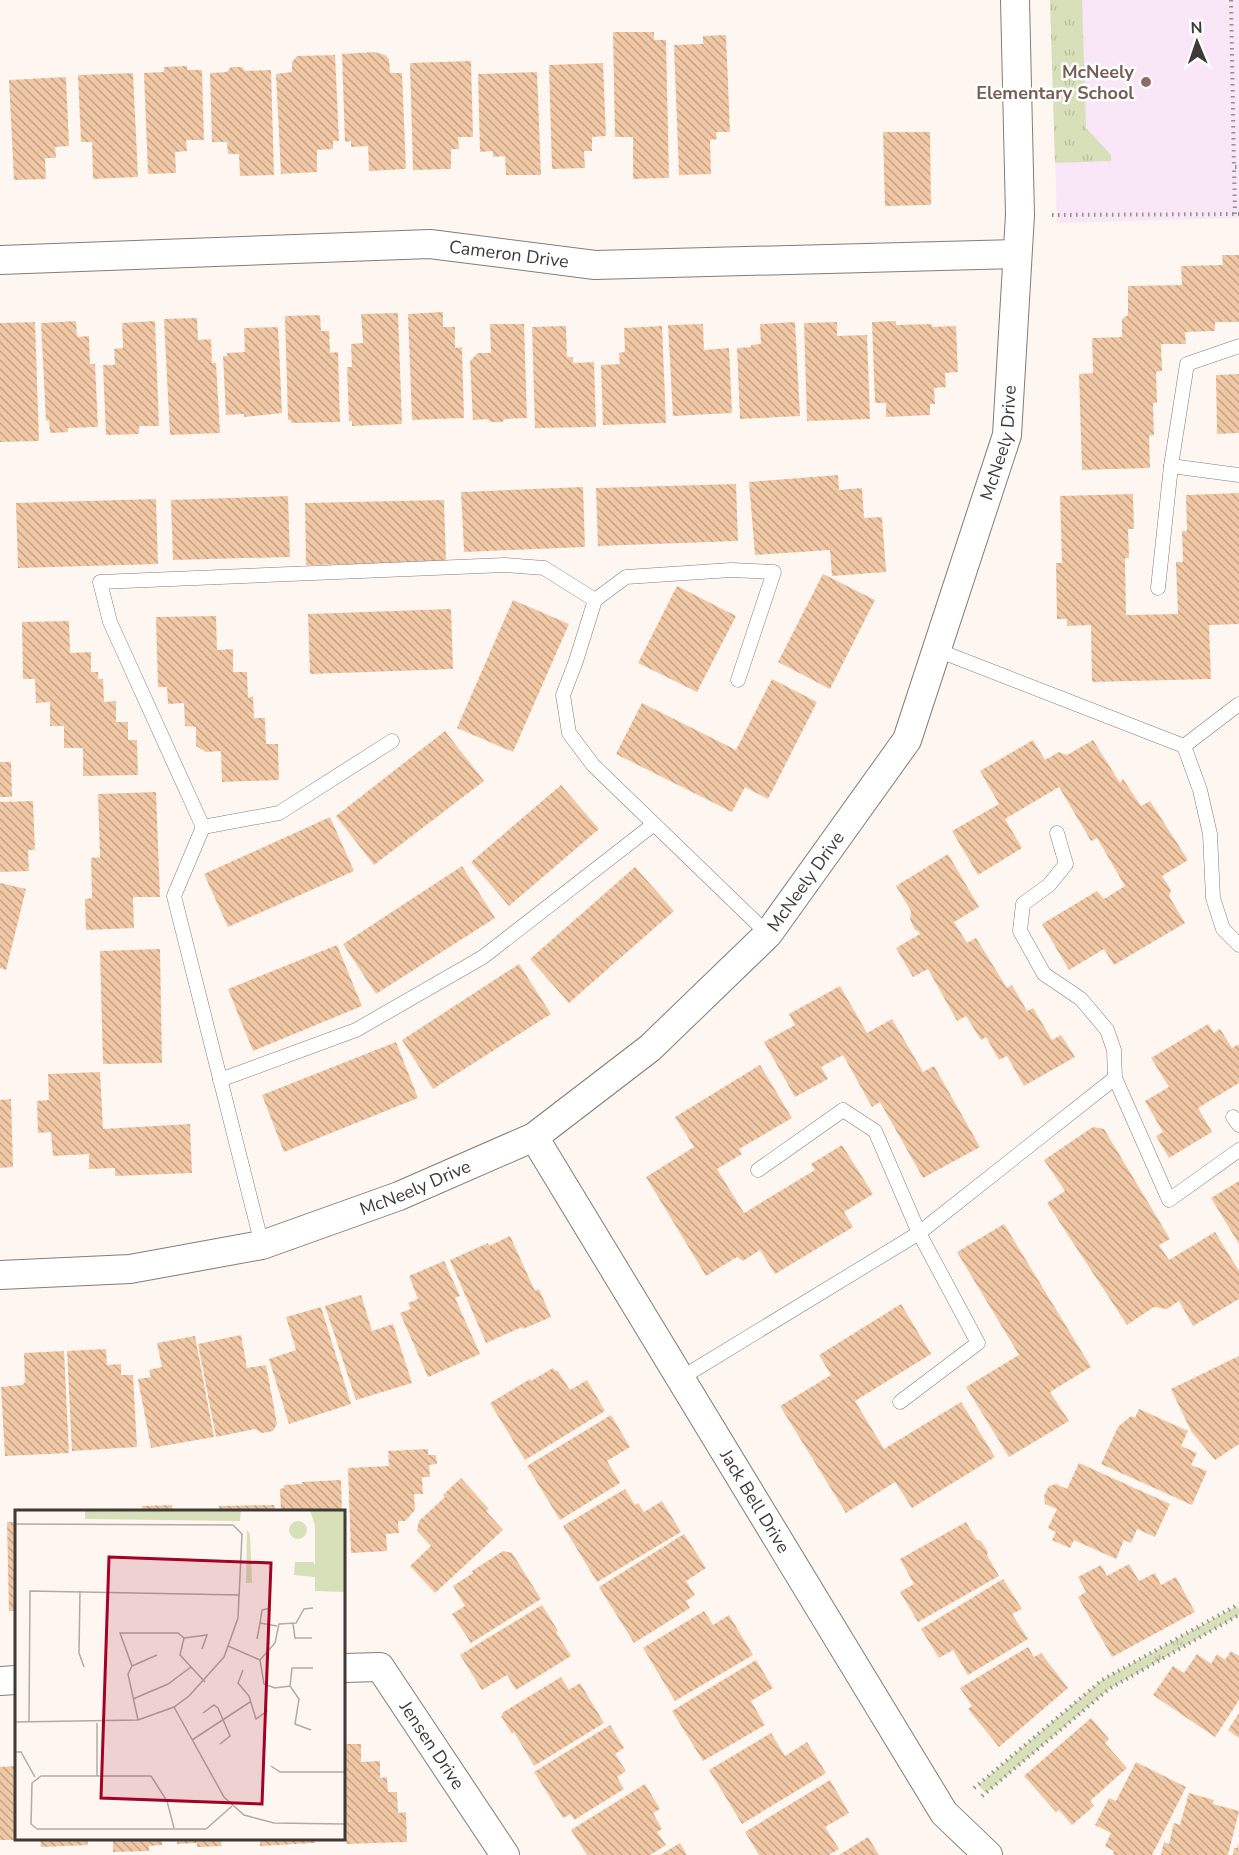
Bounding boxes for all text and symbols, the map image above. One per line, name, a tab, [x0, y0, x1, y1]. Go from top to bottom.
north arrow	[1167, 12, 1227, 72]
text: N	[1190, 17, 1203, 39]
place label: McNeely Elementary School	[976, 60, 1135, 105]
marker: McNeely Elementary School	[1139, 75, 1153, 89]
street label: Cameron Drive	[448, 235, 570, 274]
street label: McNeely Drive	[974, 384, 1022, 503]
street label: McNeely Drive	[762, 827, 850, 936]
street label: McNeely Drive	[357, 1154, 475, 1221]
street label: Jack Bell Drive	[714, 1444, 796, 1558]
inset map	[15, 1510, 345, 1840]
street label: Jensen Drive	[393, 1696, 470, 1794]

